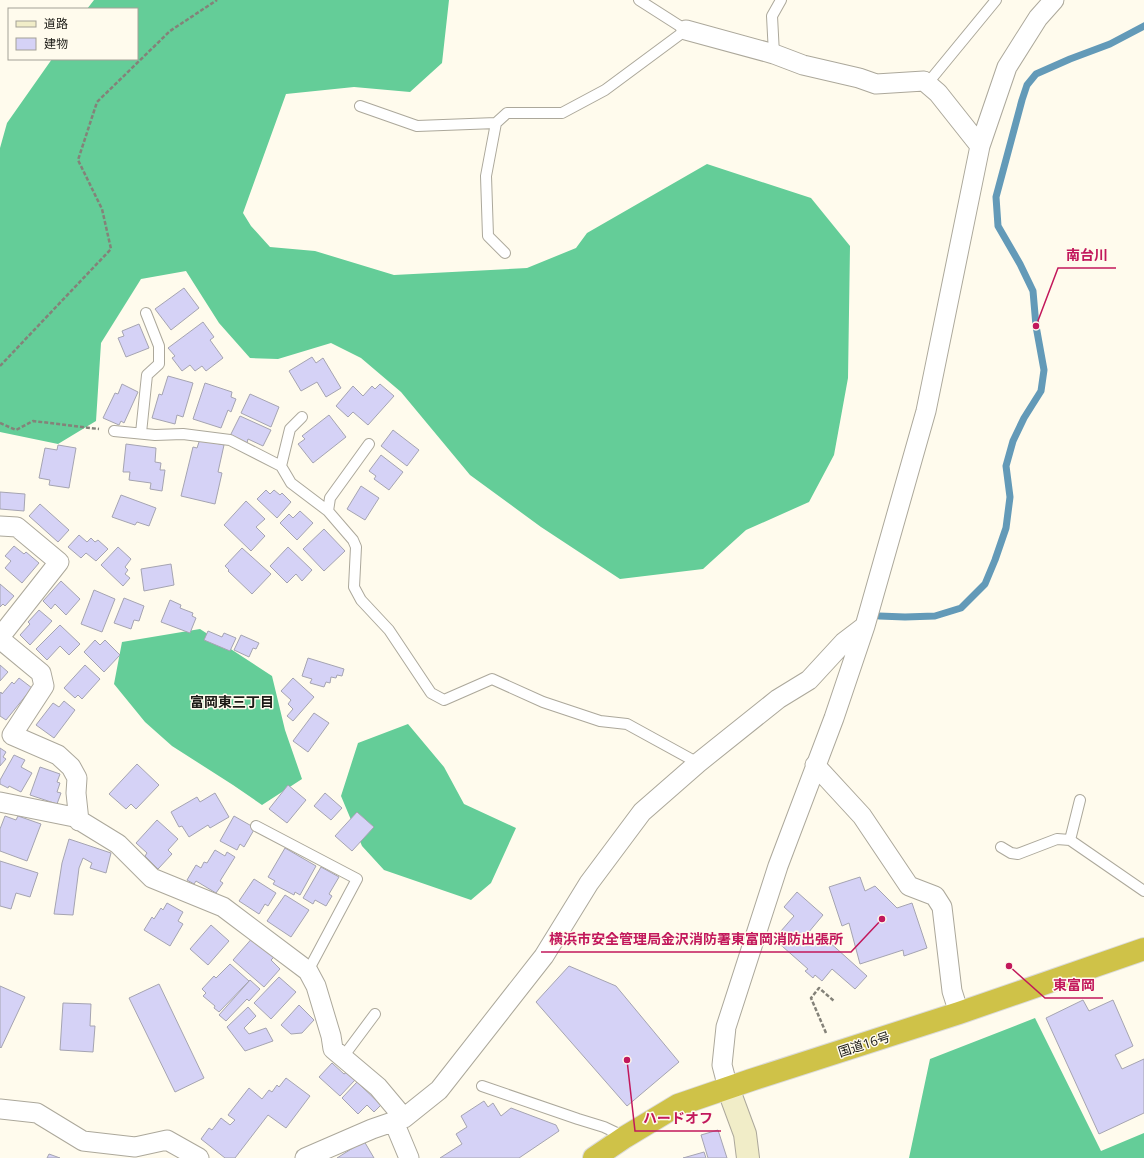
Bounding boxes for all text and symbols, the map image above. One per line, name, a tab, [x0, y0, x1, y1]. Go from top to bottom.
legend	[8, 8, 138, 60]
text: 道路	[44, 15, 68, 32]
text: 建物	[44, 35, 68, 52]
callout: 南台川	[1058, 242, 1116, 268]
text: 南台川	[1066, 245, 1108, 264]
district label: 富岡東三丁目	[190, 692, 274, 711]
callout: 横浜市安全管理局金沢消防署東富岡消防出張所	[541, 926, 851, 952]
text: 横浜市安全管理局金沢消防署東富岡消防出張所	[549, 929, 843, 948]
callout: 東富岡	[1045, 972, 1103, 998]
text: 東富岡	[1053, 975, 1095, 994]
street label: 国道16号	[836, 1027, 892, 1061]
callout: ハードオフ	[635, 1105, 721, 1131]
text: ハードオフ	[643, 1108, 713, 1127]

